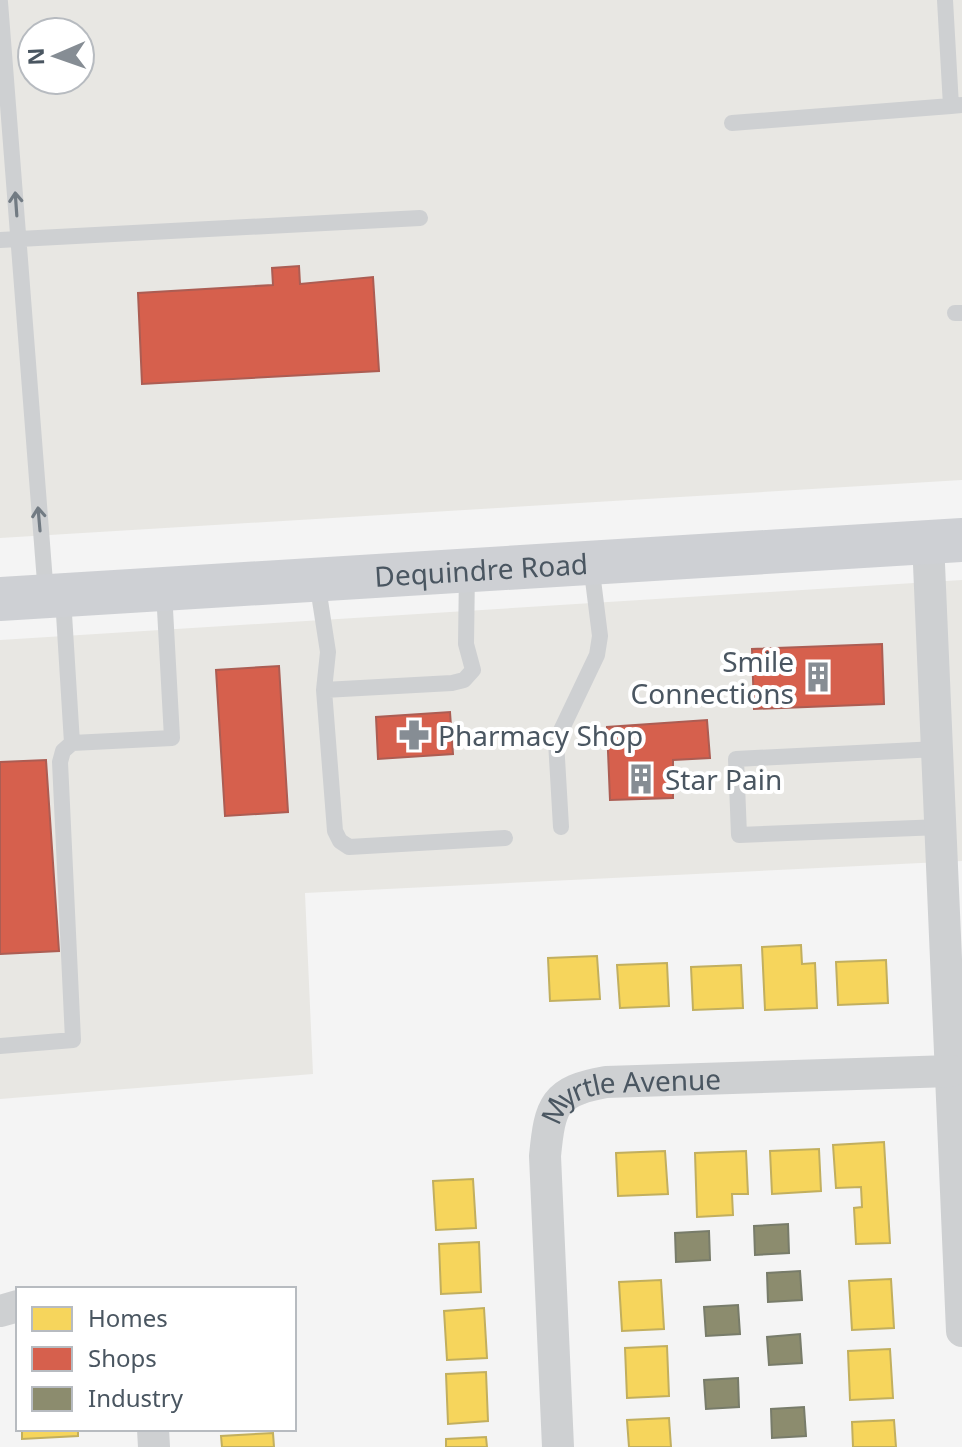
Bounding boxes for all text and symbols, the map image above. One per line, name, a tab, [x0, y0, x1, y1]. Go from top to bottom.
north arrow	[16, 16, 96, 96]
text: N	[20, 47, 50, 66]
one-way arrow	[8, 191, 23, 218]
one-way arrow	[31, 506, 46, 533]
street label: Dequindre Road	[373, 544, 589, 595]
place label: Smile Connections	[631, 642, 794, 712]
building icon: Smile Connections	[801, 660, 835, 694]
place label: Pharmacy Shop	[438, 716, 643, 754]
pharmacy icon: Pharmacy Shop	[397, 718, 431, 752]
place label: Star Pain	[665, 760, 782, 798]
building icon: Star Pain	[624, 762, 658, 796]
street label: Myrtle Avenue	[531, 1059, 722, 1130]
legend	[16, 1287, 296, 1431]
text: Homes	[88, 1301, 168, 1334]
text: Shops	[88, 1341, 157, 1374]
text: Industry	[88, 1381, 184, 1414]

